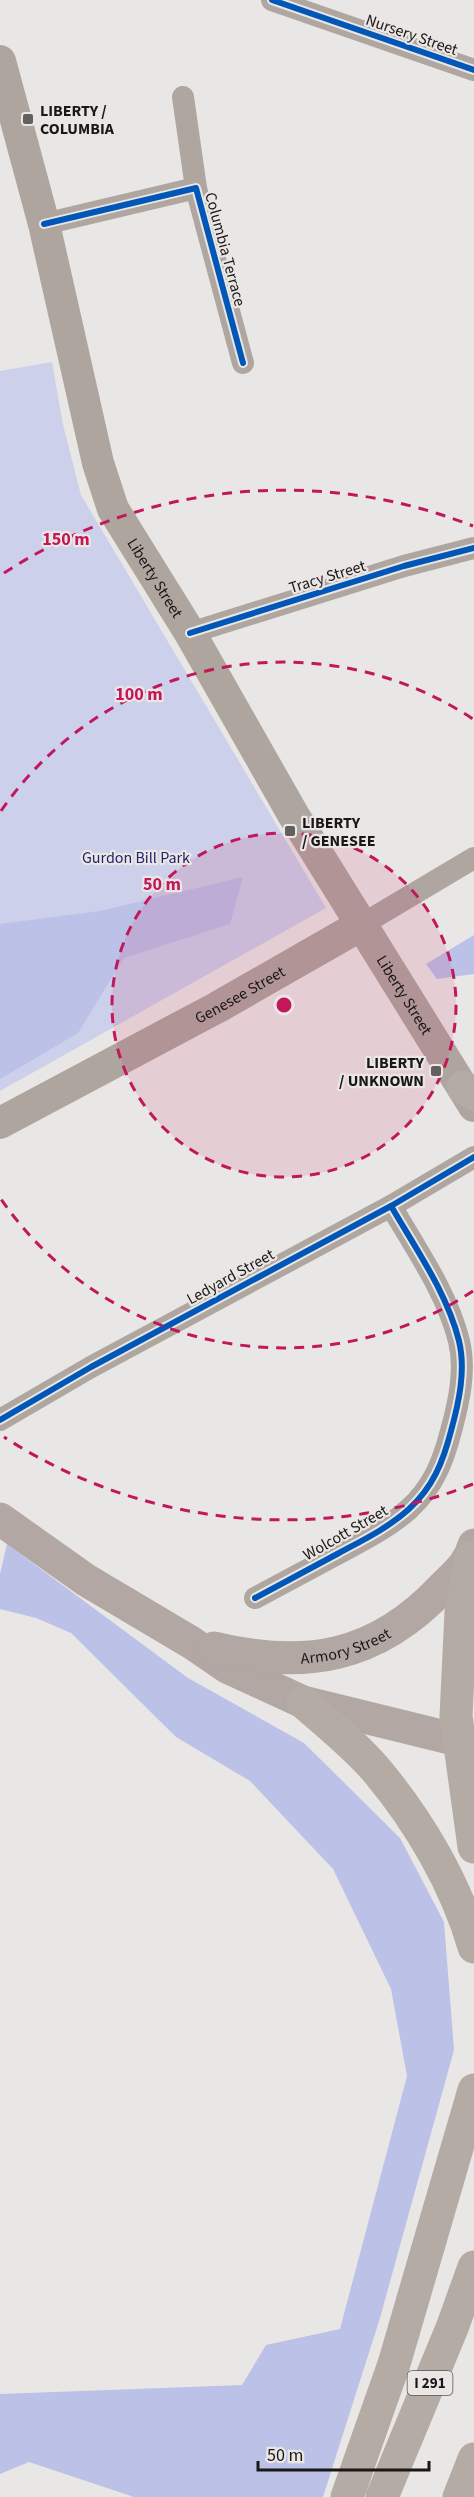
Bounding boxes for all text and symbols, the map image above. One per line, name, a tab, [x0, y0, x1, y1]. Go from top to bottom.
street label: Nursery Street	[363, 9, 461, 61]
place label: LIBERTY / COLUMBIA	[40, 100, 115, 140]
marker: LIBERTY / COLUMBIA	[21, 112, 35, 126]
street label: Columbia Terrace	[199, 190, 251, 309]
text: 150 m	[42, 527, 90, 552]
street label: Liberty Street	[122, 534, 188, 623]
street label: Tracy Street	[286, 555, 369, 599]
text: 100 m	[115, 682, 163, 707]
place label: LIBERTY / GENESEE	[302, 812, 375, 852]
marker: LIBERTY / GENESEE	[283, 824, 297, 838]
park label: Gurdon Bill Park	[82, 847, 190, 869]
text: 50 m	[143, 872, 181, 897]
street label: Liberty Street	[371, 951, 438, 1040]
street label: Genesee Street	[191, 961, 290, 1029]
centre of rings	[274, 995, 294, 1015]
place label: LIBERTY / UNKNOWN	[339, 1052, 425, 1092]
marker: LIBERTY / UNKNOWN	[429, 1064, 443, 1078]
street label: Ledyard Street	[183, 1243, 279, 1310]
street label: Wolcott Street	[299, 1499, 392, 1566]
street label: Armory Street	[300, 1623, 395, 1670]
road number: I 291	[408, 2371, 452, 2395]
scale bar	[258, 2434, 429, 2472]
text: 50 m	[267, 2443, 303, 2468]

